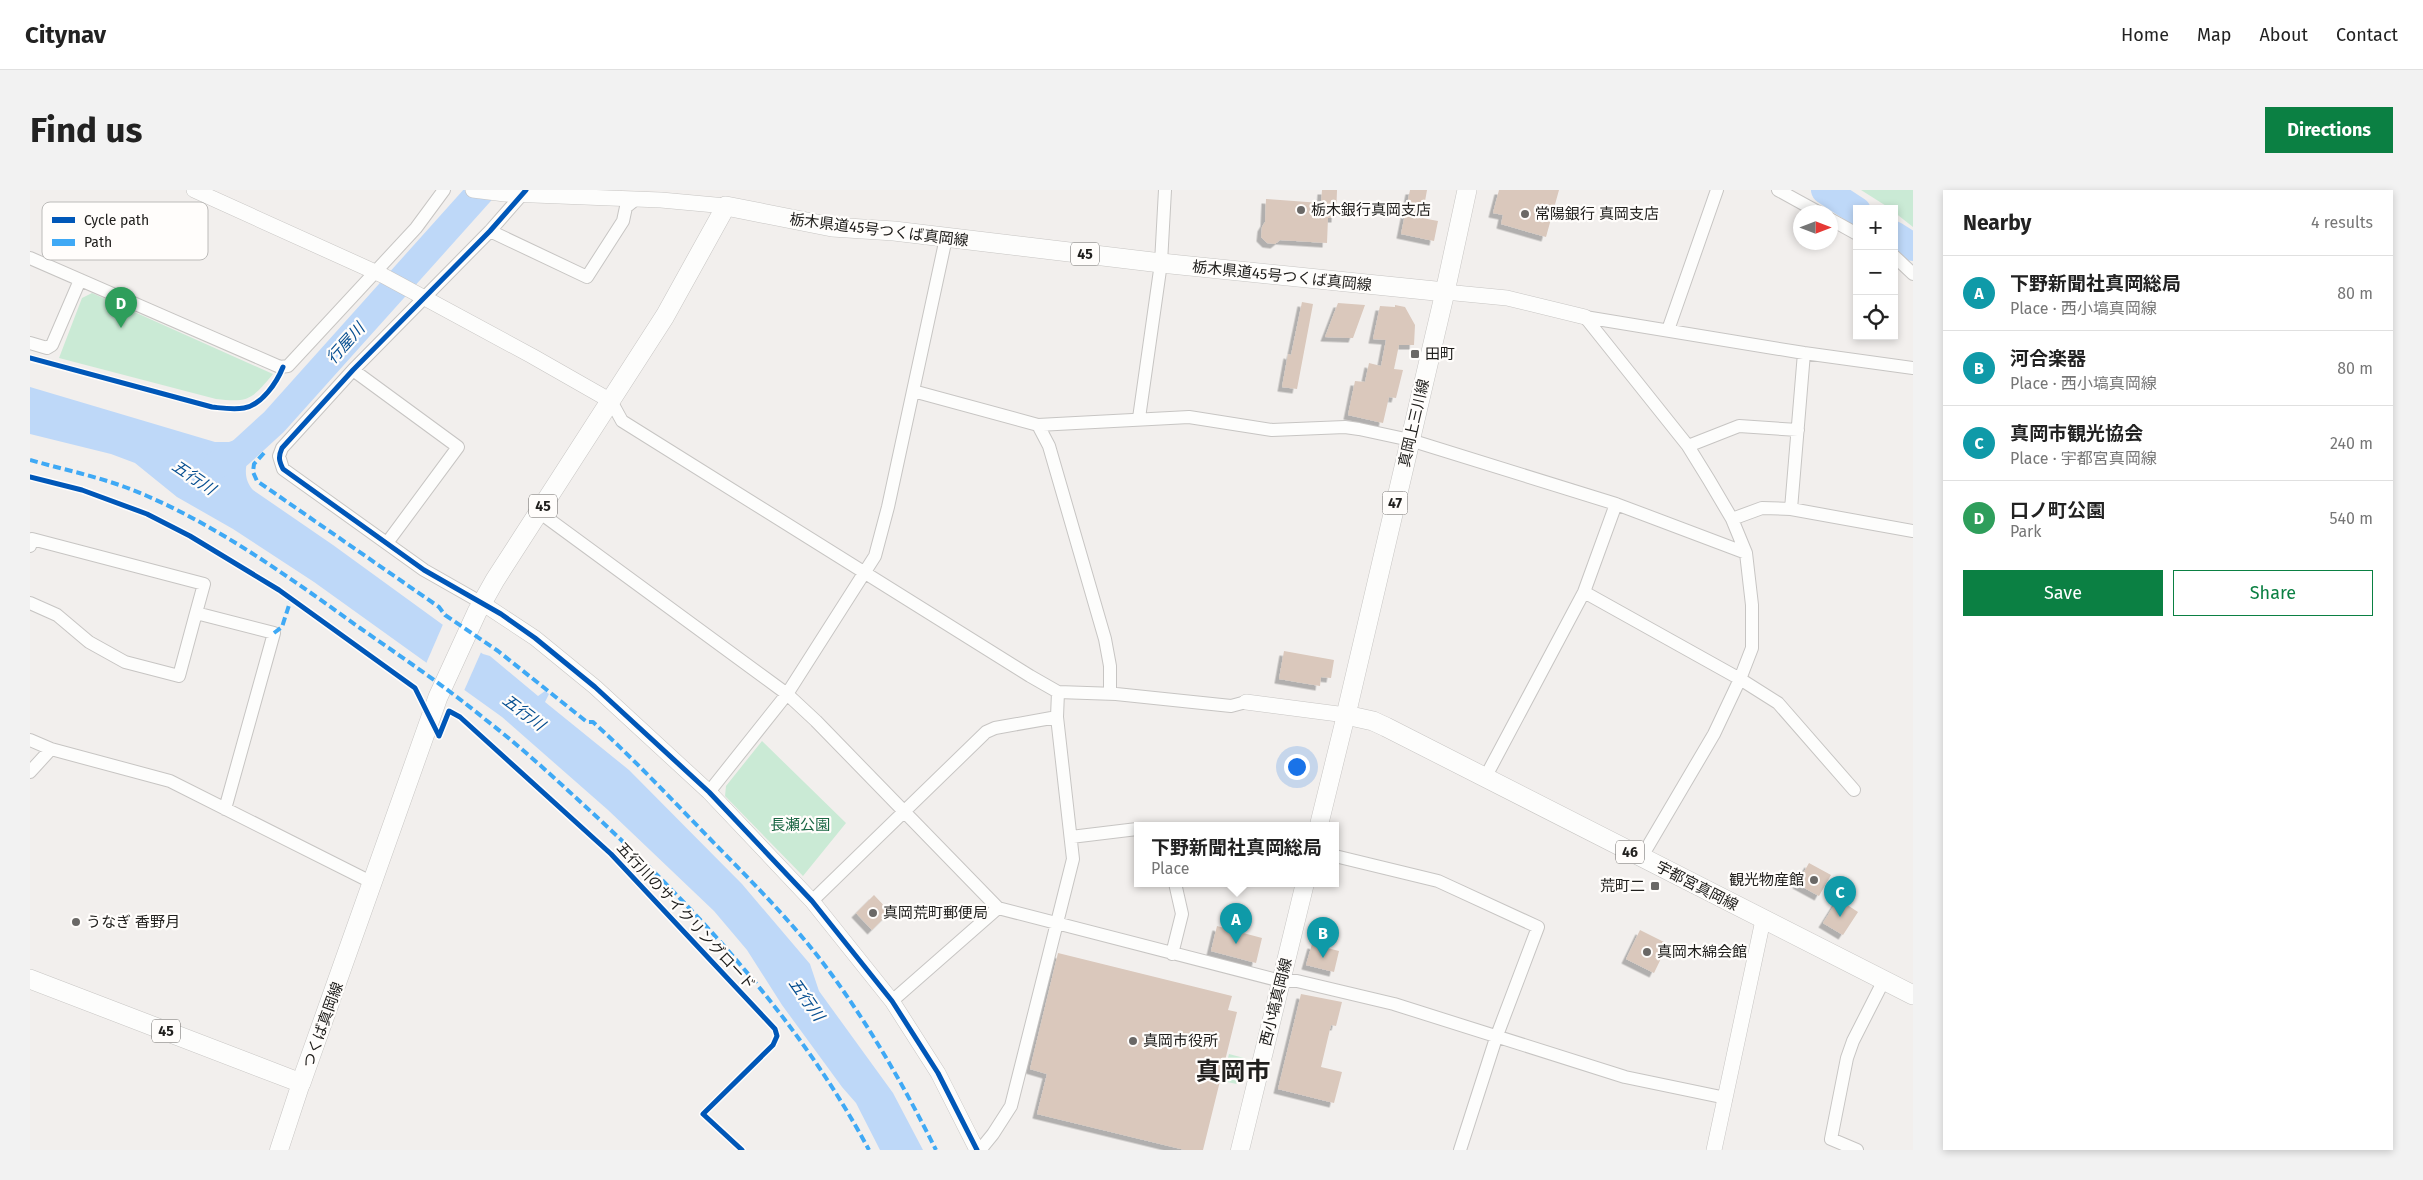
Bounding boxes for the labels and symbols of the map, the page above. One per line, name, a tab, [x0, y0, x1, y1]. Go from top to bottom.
place label: 栃木銀行真岡支店	[1311, 201, 1431, 219]
legend	[42, 202, 208, 260]
marker: 栃木銀行真岡支店	[1295, 204, 1307, 216]
place label: 常陽銀行 真岡支店	[1535, 205, 1659, 223]
north arrow	[1793, 205, 1838, 250]
marker: 常陽銀行 真岡支店	[1519, 208, 1531, 220]
street label: 栃木県道45号つくば真岡線	[788, 210, 970, 250]
text: Cycle path	[84, 212, 149, 229]
text: Path	[84, 234, 112, 251]
road number: 45	[1071, 242, 1099, 266]
street label: 栃木県道45号つくば真岡線	[1191, 258, 1373, 294]
pin: D	[105, 287, 137, 328]
water label: 行屋川	[322, 318, 370, 368]
place label: 田町	[1425, 345, 1455, 363]
marker: 田町	[1409, 348, 1421, 360]
street label: 真岡上三川線	[1395, 377, 1433, 469]
water label: 五行川	[169, 456, 221, 500]
road number: 47	[1382, 492, 1408, 514]
road number: 45	[529, 494, 557, 518]
water label: 五行川	[499, 690, 550, 736]
your location	[1284, 754, 1310, 780]
park label: 長瀬公園	[770, 816, 830, 834]
street label: 五行川のサイクリングロード	[613, 839, 759, 993]
road number: 46	[1616, 840, 1644, 864]
street label: 宇都宮真岡線	[1653, 858, 1741, 914]
place label: 観光物産館	[1729, 871, 1804, 889]
marker: 観光物産館	[1808, 874, 1820, 886]
pin: C	[1824, 876, 1856, 917]
place label: 荒町二	[1600, 877, 1645, 895]
marker: 荒町二	[1649, 880, 1661, 892]
pin: A	[1220, 903, 1252, 944]
place label: 真岡荒町郵便局	[883, 904, 988, 922]
marker: 真岡荒町郵便局	[867, 907, 879, 919]
place label: うなぎ 香野月	[86, 913, 180, 931]
marker: うなぎ 香野月	[70, 916, 82, 928]
pin: B	[1307, 917, 1339, 958]
place label: 真岡木綿会館	[1657, 943, 1747, 961]
marker: 真岡木綿会館	[1641, 946, 1653, 958]
street label: 西小塙真岡線	[1256, 956, 1296, 1048]
water label: 五行川	[785, 974, 829, 1026]
street label: つくば真岡線	[299, 980, 347, 1070]
road number: 45	[152, 1019, 180, 1042]
place label: 真岡市役所	[1143, 1032, 1218, 1050]
marker: 真岡市役所	[1127, 1035, 1139, 1047]
district label: 真岡市	[1195, 1057, 1271, 1087]

